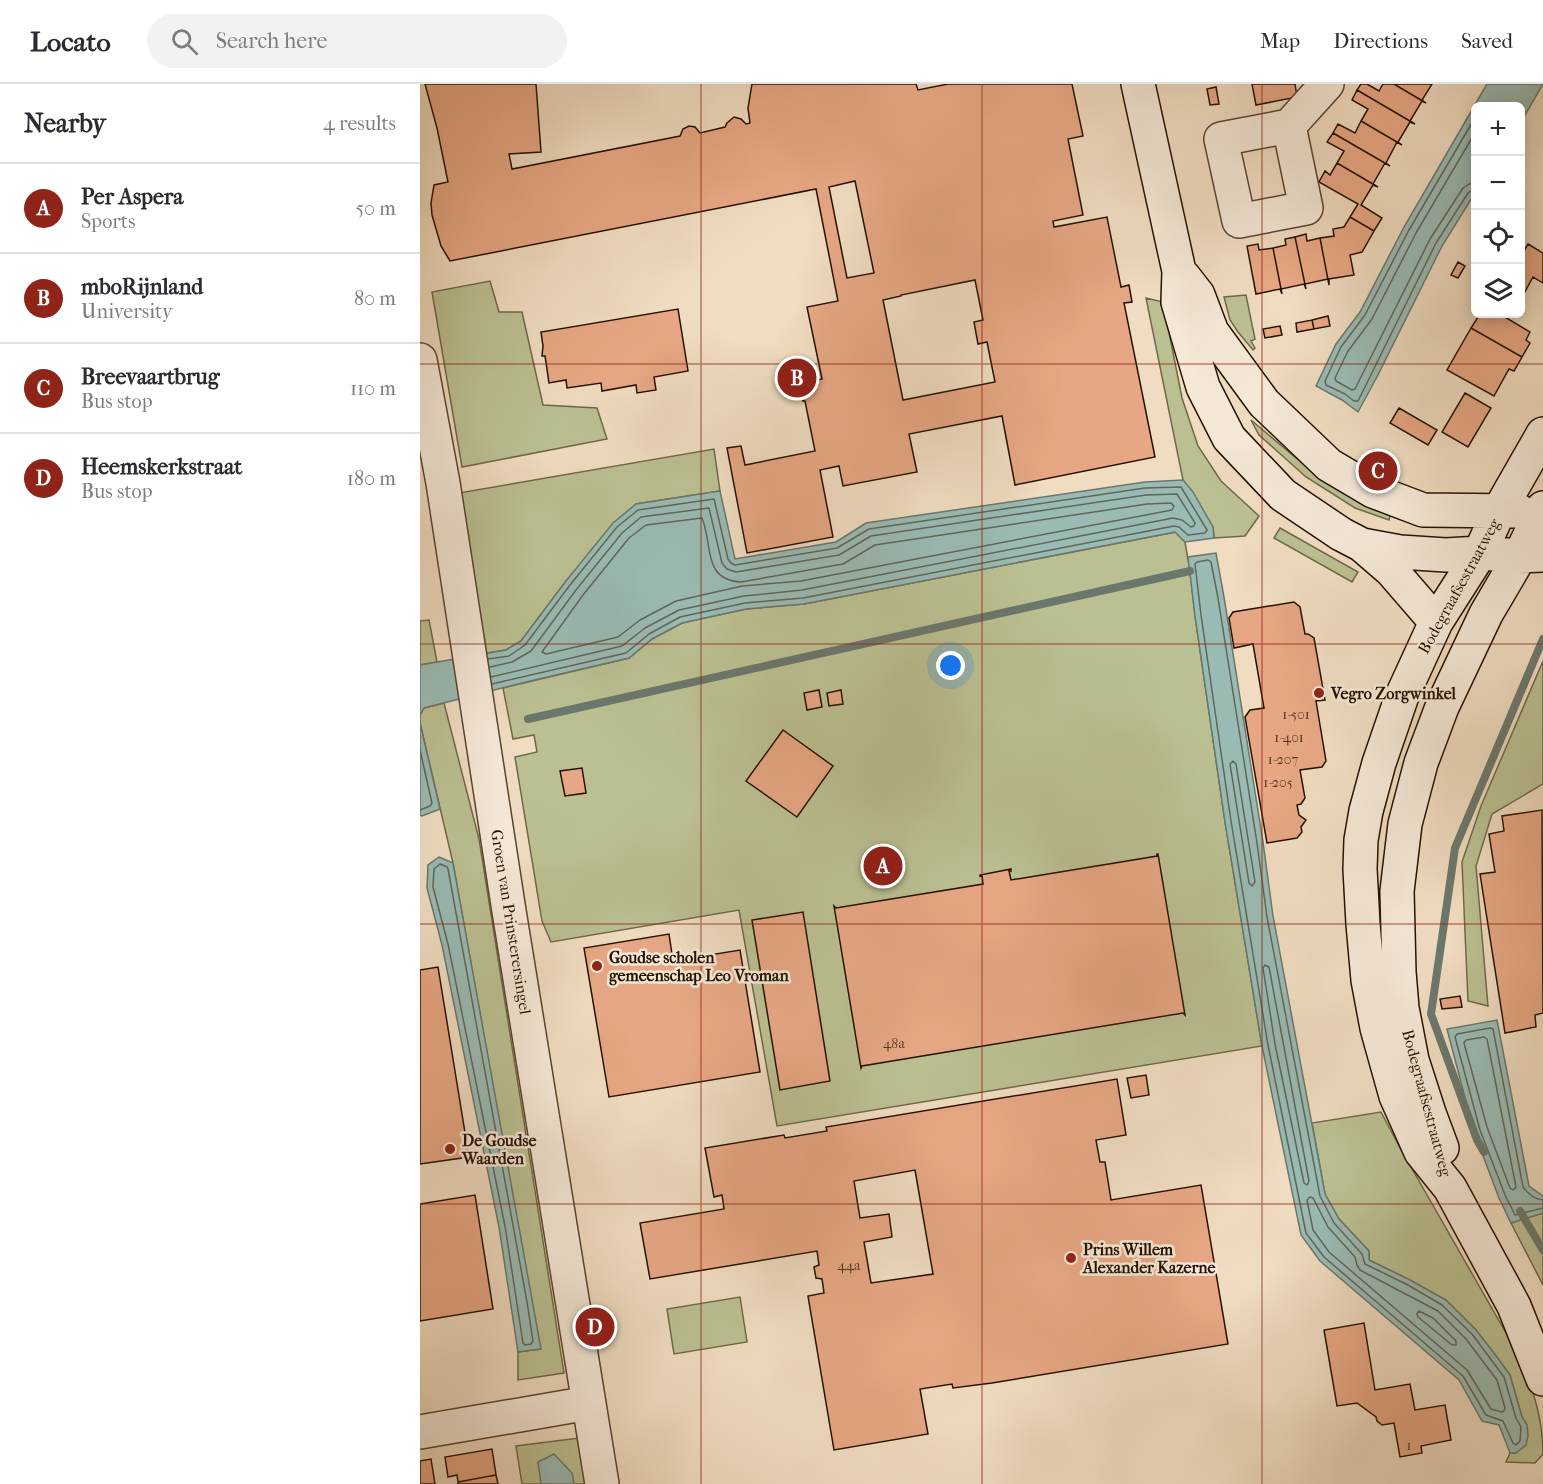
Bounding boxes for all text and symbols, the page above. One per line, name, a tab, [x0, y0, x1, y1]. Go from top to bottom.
search box	[147, 14, 567, 68]
text: Locato	[30, 25, 111, 58]
icon: search	[168, 25, 201, 58]
text: Search here	[216, 28, 327, 54]
text: Map	[1260, 29, 1300, 53]
text: Directions	[1333, 29, 1428, 53]
text: Saved	[1461, 29, 1513, 53]
map controls	[1471, 102, 1525, 318]
button: +	[1471, 102, 1525, 156]
text: Nearby	[24, 108, 106, 139]
text: 4 results	[323, 112, 396, 135]
button: −	[1471, 156, 1525, 210]
text: Per Aspera	[81, 184, 183, 210]
text: A	[37, 197, 50, 220]
text: 50 m	[355, 197, 396, 220]
text: Sports	[81, 210, 135, 233]
button: locate	[1471, 210, 1525, 264]
button: layers	[1471, 264, 1525, 318]
text: mboRijnland	[81, 274, 203, 300]
text: B	[37, 287, 50, 310]
text: 80 m	[354, 287, 396, 310]
text: University	[81, 300, 173, 323]
pin: B	[778, 356, 817, 400]
text: Breevaartbrug	[81, 364, 220, 390]
text: C	[37, 377, 50, 400]
text: 110 m	[350, 377, 396, 400]
text: Bus stop	[81, 390, 153, 413]
pin: C	[1358, 448, 1398, 494]
text: Heemskerkstraat	[81, 454, 242, 480]
text: D	[36, 467, 51, 490]
text: 180 m	[347, 467, 396, 490]
text: Bus stop	[81, 480, 153, 503]
street label: Bodegraafsestraatweg	[1414, 515, 1504, 657]
your location	[936, 651, 965, 680]
place label: Vegro Zorgwinkel	[1330, 684, 1457, 704]
marker: Vegro Zorgwinkel	[1312, 686, 1326, 700]
house number: 1-501	[1282, 706, 1310, 723]
house number: 1-401	[1274, 729, 1304, 746]
house number: 1-207	[1268, 751, 1298, 768]
house number: 1-205	[1263, 774, 1293, 791]
street label: Groen van Prinsterersingel	[487, 828, 535, 1016]
pin: A	[864, 844, 902, 888]
place label: Goudse scholen gemeenschap Leo Vroman	[609, 948, 789, 986]
marker: Goudse scholen gemeenschap Leo Vroman	[590, 959, 604, 973]
street label: Bodegraafsestraatweg	[1398, 1027, 1456, 1179]
house number: 48a	[883, 1035, 905, 1052]
place label: De Goudse Waarden	[461, 1131, 536, 1168]
marker: De Goudse Waarden	[443, 1142, 457, 1156]
place label: Prins Willem Alexander Kazerne	[1082, 1240, 1216, 1277]
marker: Prins Willem Alexander Kazerne	[1064, 1251, 1078, 1265]
house number: 44a	[837, 1257, 861, 1274]
pin: D	[576, 1304, 615, 1350]
house number: 1	[1407, 1437, 1412, 1454]

